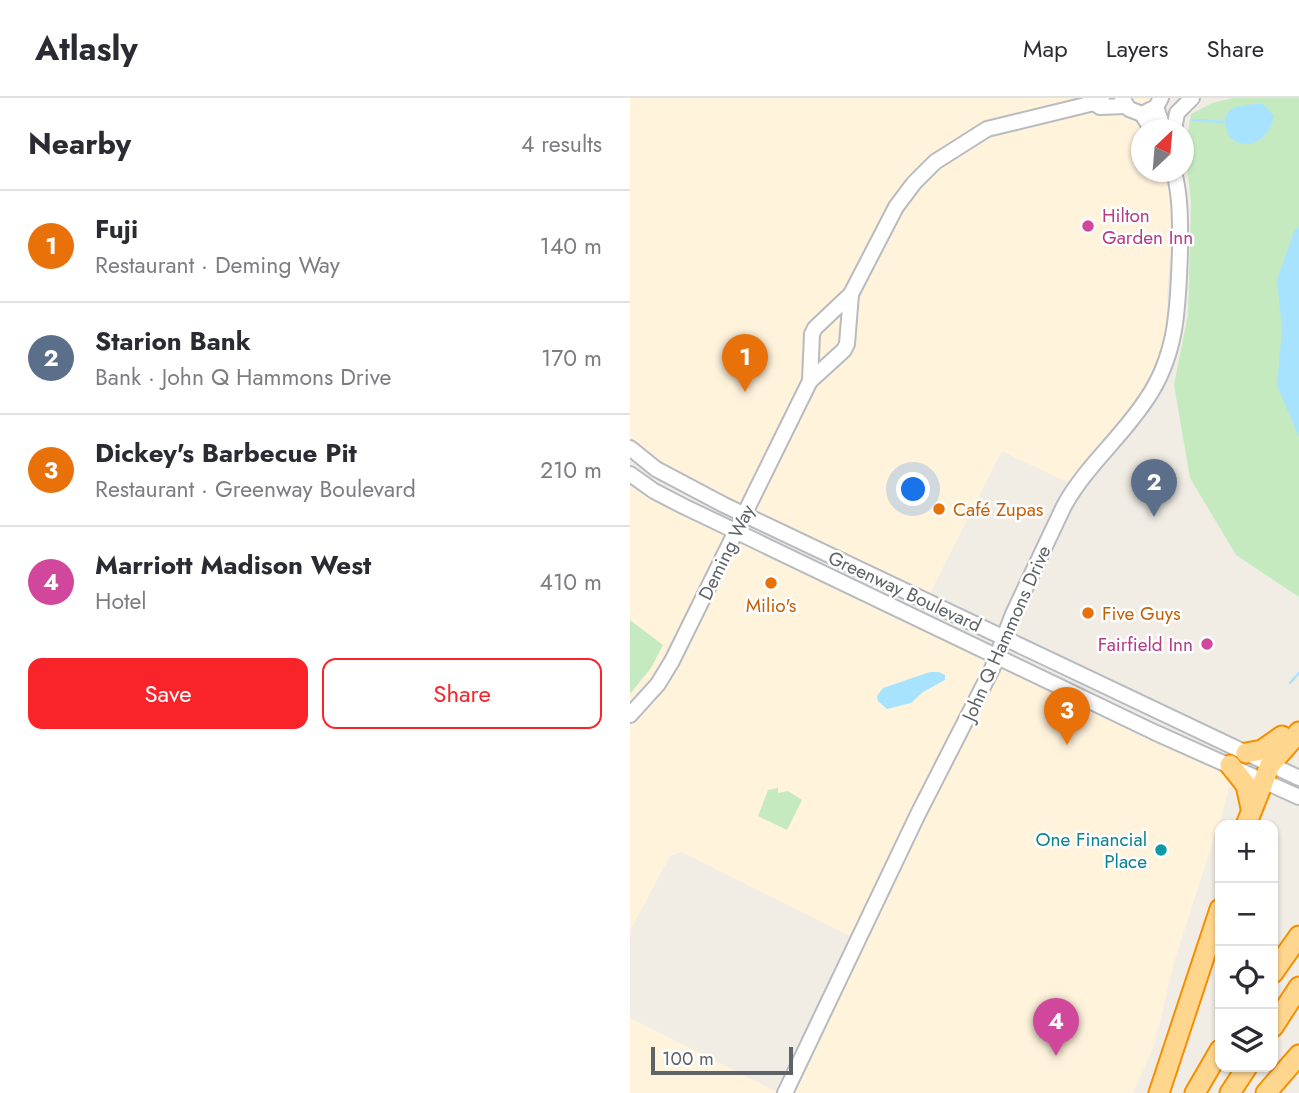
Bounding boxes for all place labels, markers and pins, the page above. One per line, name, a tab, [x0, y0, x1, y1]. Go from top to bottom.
place label: Hilton Garden Inn	[1102, 202, 1193, 251]
marker: Hilton Garden Inn	[1080, 218, 1096, 234]
pin: 1	[722, 334, 768, 392]
pin: 2	[1131, 459, 1177, 517]
place label: Café Zupas	[953, 496, 1044, 523]
marker: Café Zupas	[931, 501, 947, 517]
marker: Milio's	[763, 575, 779, 591]
place label: Milio's	[746, 592, 797, 619]
place label: Five Guys	[1102, 600, 1181, 627]
marker: Five Guys	[1080, 605, 1096, 621]
place label: Fairfield Inn	[1098, 631, 1193, 658]
marker: Fairfield Inn	[1199, 636, 1215, 652]
pin: 3	[1044, 687, 1090, 745]
place label: One Financial Place	[1035, 826, 1147, 875]
marker: One Financial Place	[1153, 842, 1169, 858]
pin: 4	[1033, 998, 1079, 1056]

